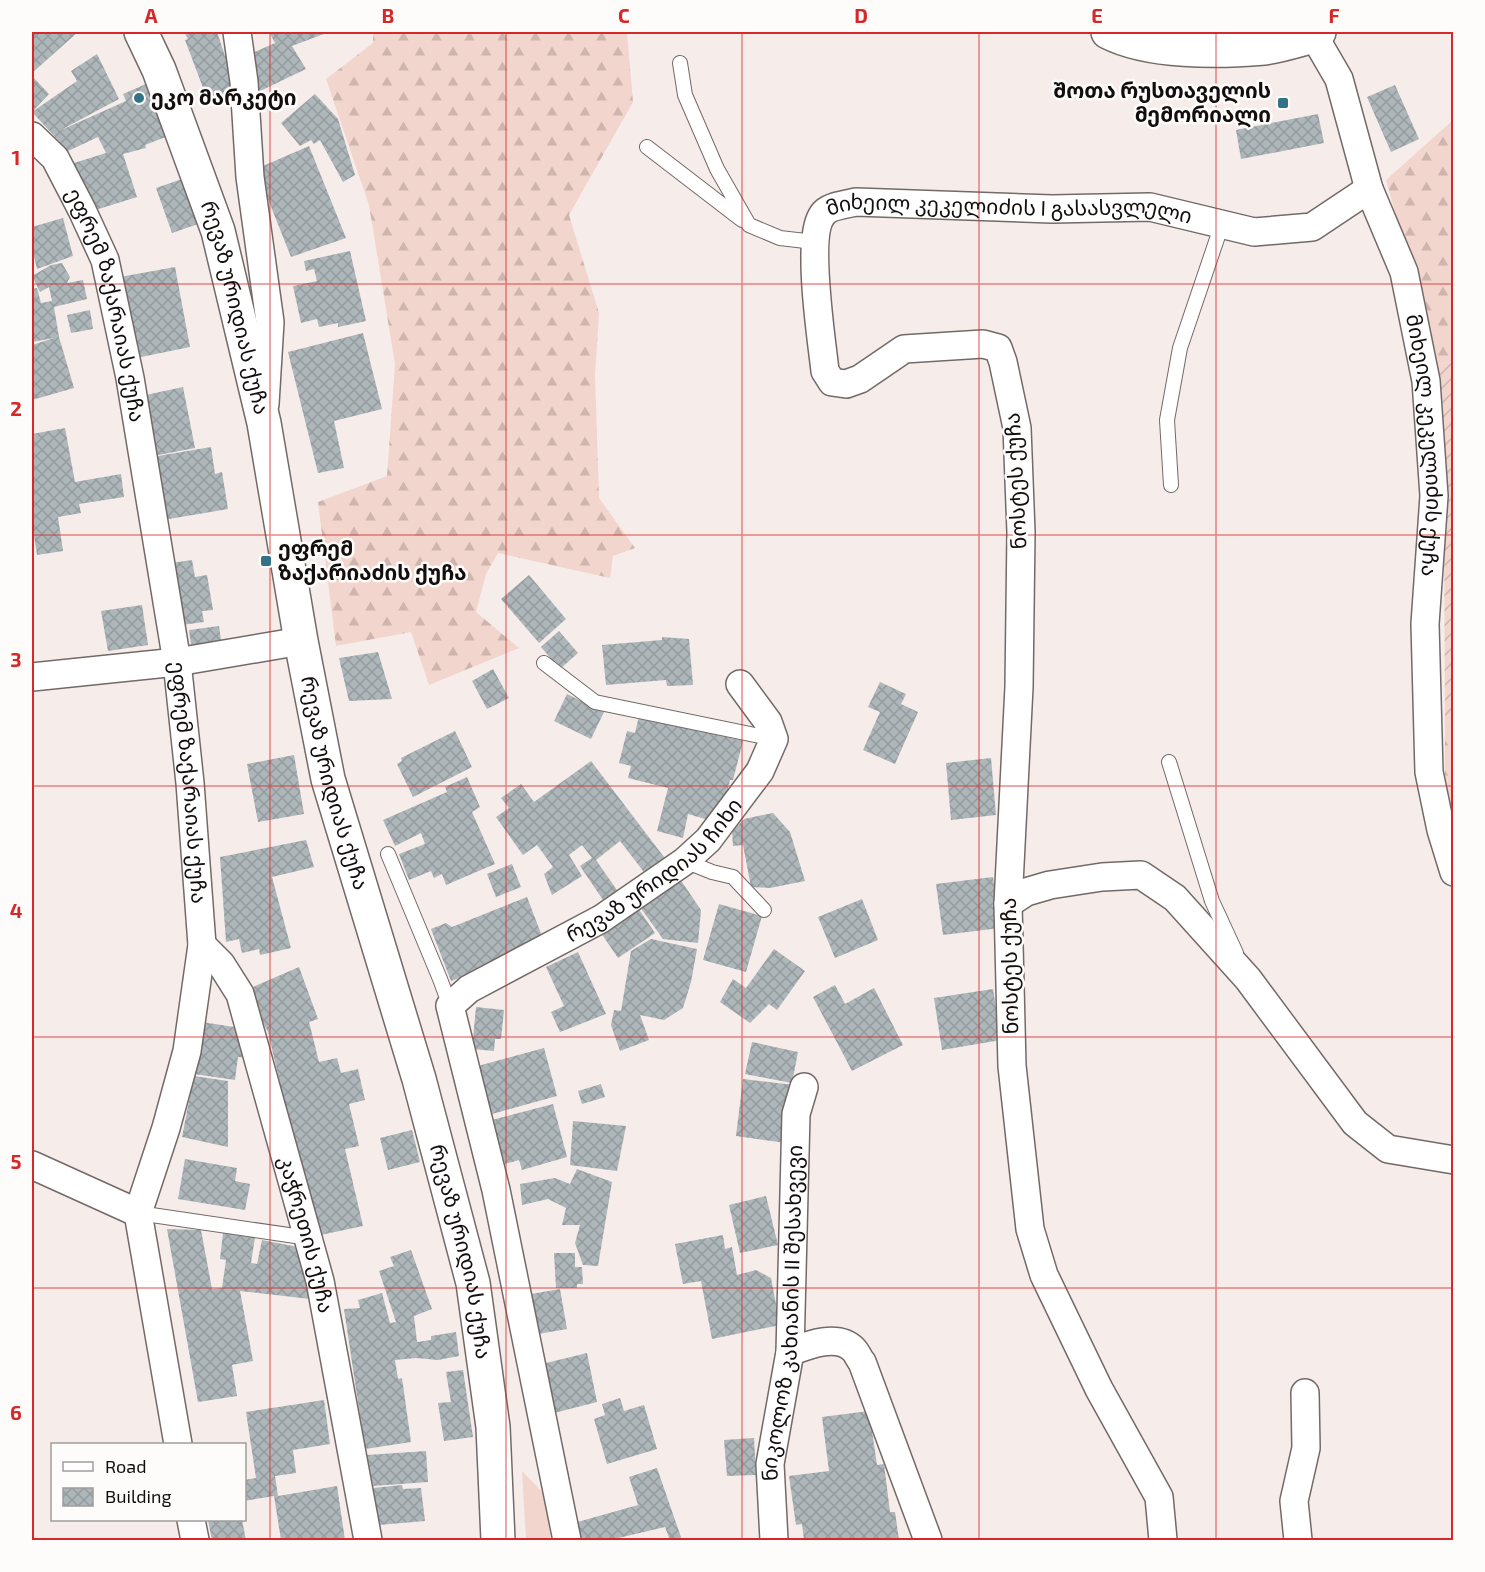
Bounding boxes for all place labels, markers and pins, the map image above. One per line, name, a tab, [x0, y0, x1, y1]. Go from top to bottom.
place label: შოთა რუსთაველის მემორიალი	[1053, 77, 1271, 128]
place label: ეკო მარკეტი	[151, 84, 297, 110]
marker: ეკო მარკეტი	[132, 91, 146, 105]
marker: შოთა რუსთაველის მემორიალი	[1276, 96, 1290, 110]
place label: ეფრემ ზაქარიაძის ქუჩა	[278, 535, 467, 585]
marker: ეფრემ ზაქარიაძის ქუჩა	[259, 554, 273, 568]

